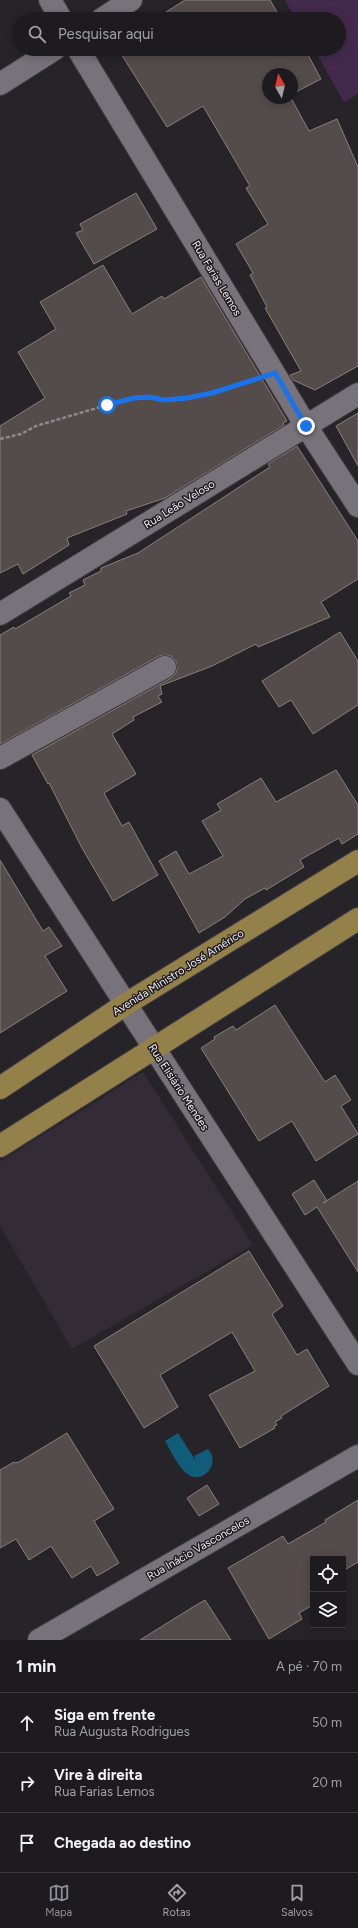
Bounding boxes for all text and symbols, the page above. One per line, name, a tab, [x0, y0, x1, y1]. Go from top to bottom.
search box	[12, 12, 346, 56]
icon: search	[26, 23, 48, 45]
text: Pesquisar aqui	[58, 25, 154, 43]
north arrow	[262, 68, 298, 104]
street label: Rua Farias Lemos	[189, 238, 244, 318]
route start	[98, 396, 116, 414]
route end	[297, 417, 315, 435]
street label: Rua Leão Veloso	[141, 477, 217, 531]
street label: Avenida Ministro José Américo	[110, 927, 246, 1018]
street label: Rua Elisiário Mendes	[146, 1042, 211, 1133]
street label: Rua Inácio Vasconcelos	[145, 1514, 252, 1583]
map controls	[310, 1556, 346, 1628]
button: locate	[310, 1556, 346, 1592]
button: layers	[310, 1592, 346, 1628]
text: 1 min	[16, 1656, 56, 1676]
text: A pé · 70 m	[276, 1659, 342, 1674]
text: Siga em frente	[54, 1706, 155, 1724]
icon: ahead	[16, 1712, 38, 1734]
text: 50 m	[312, 1715, 342, 1730]
text: Rua Augusta Rodrigues	[54, 1724, 190, 1739]
text: Vire à direita	[54, 1766, 143, 1784]
icon: right	[16, 1772, 38, 1794]
text: 20 m	[312, 1775, 342, 1790]
text: Rua Farias Lemos	[54, 1784, 155, 1799]
icon: arrive	[16, 1832, 38, 1854]
text: Chegada ao destino	[54, 1834, 191, 1852]
tab: Mapa	[45, 1882, 72, 1919]
tab: Rotas	[163, 1882, 191, 1919]
tab: Salvos	[281, 1882, 313, 1919]

